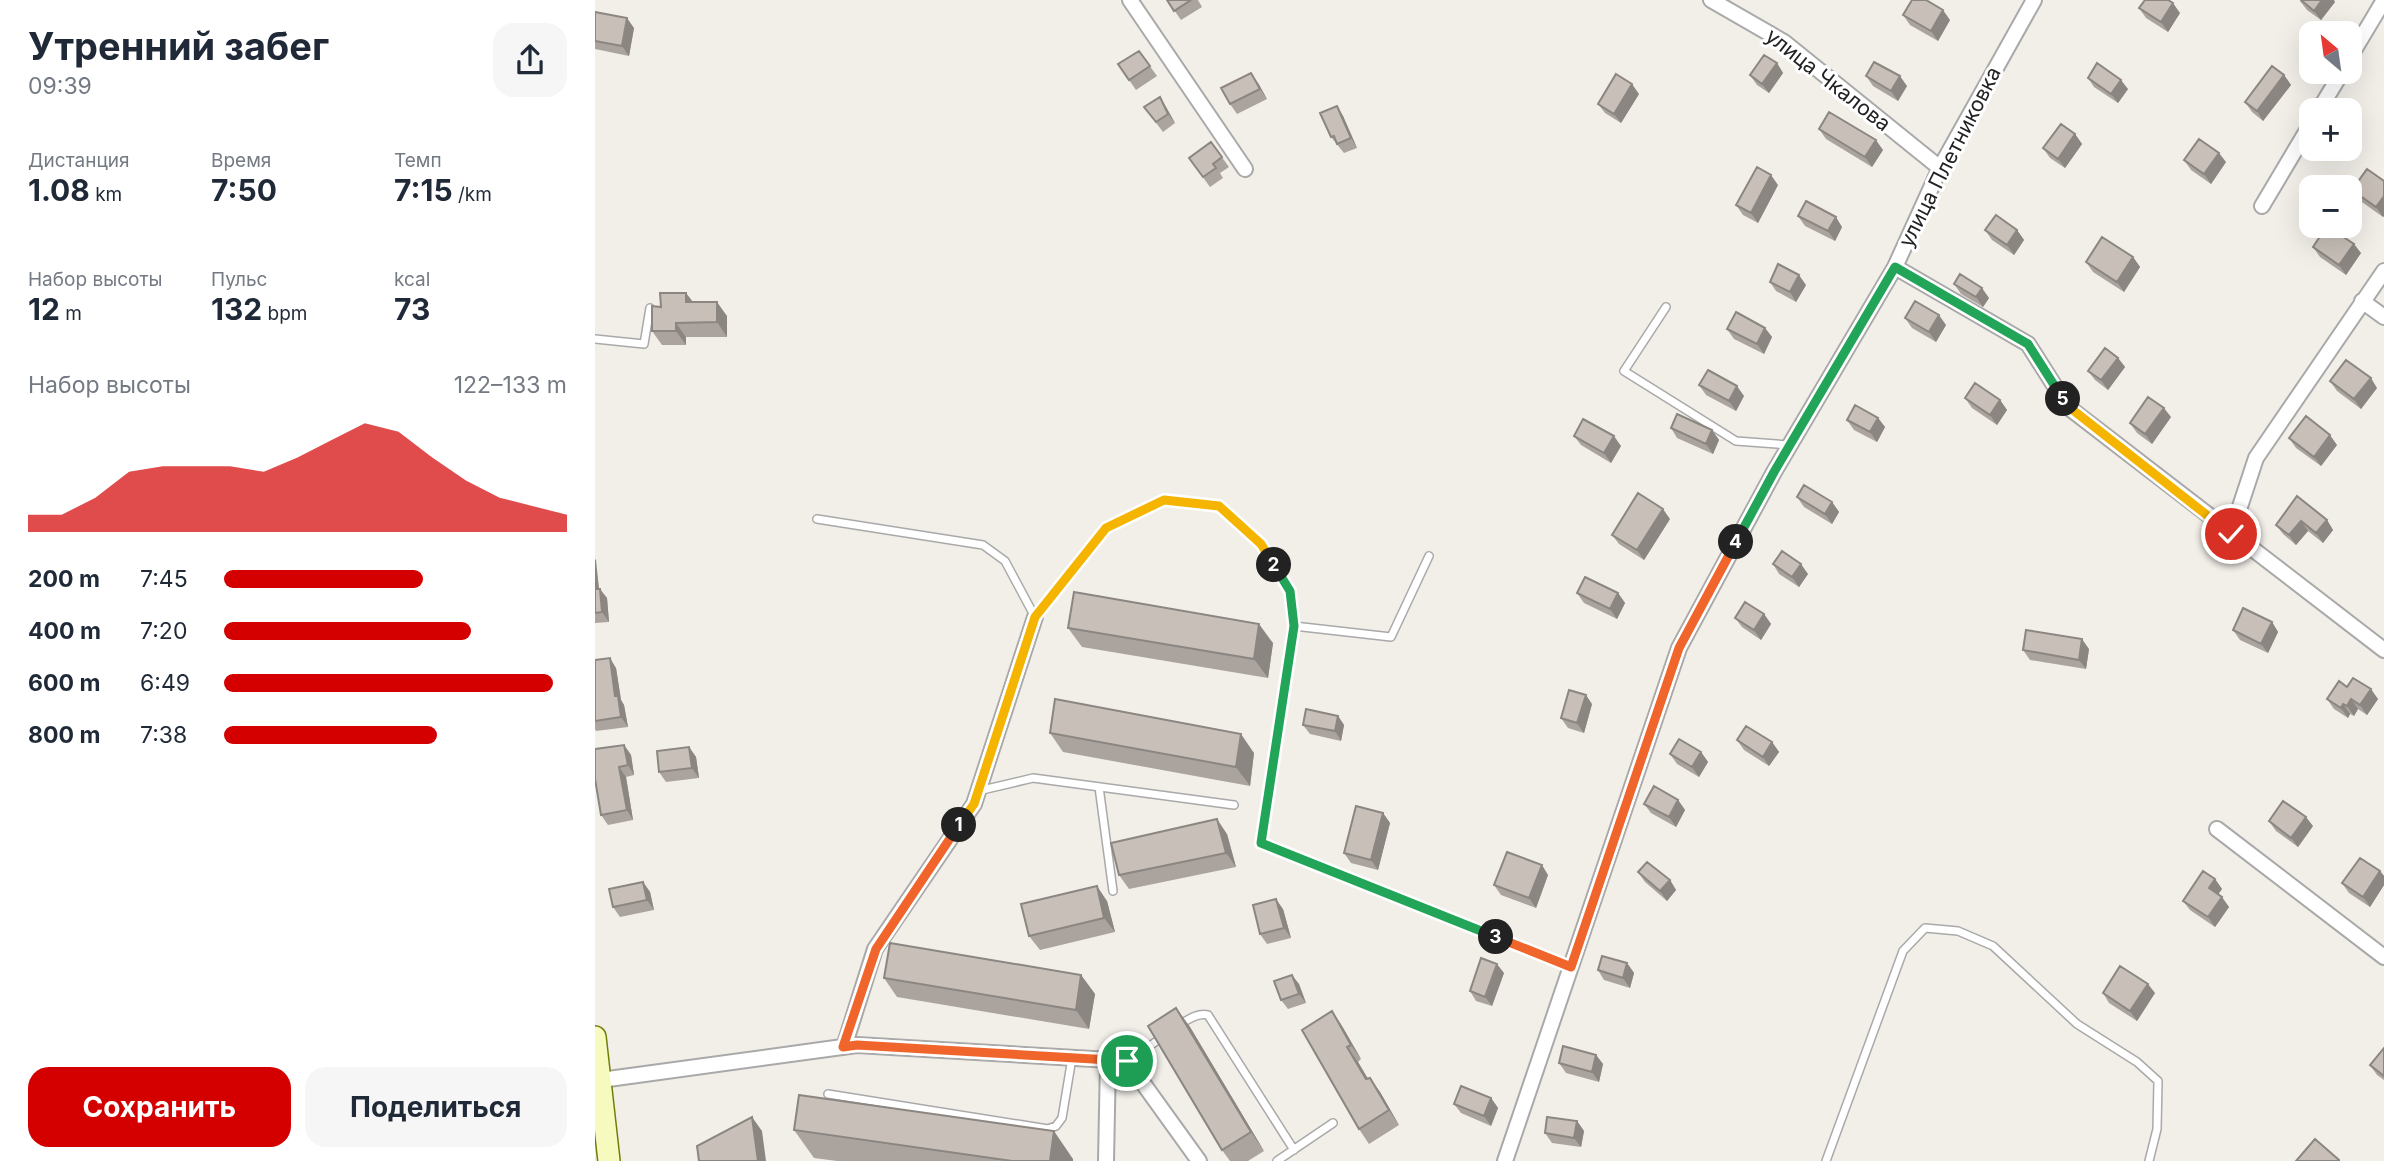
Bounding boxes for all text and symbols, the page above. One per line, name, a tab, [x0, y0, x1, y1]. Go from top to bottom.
north arrow	[2299, 21, 2363, 84]
map controls	[2299, 21, 2362, 238]
text: Утренний забег	[28, 23, 329, 69]
button: share	[493, 23, 567, 97]
street label: улица Чкалова	[1761, 23, 1896, 136]
street label: улица Плетниковка	[1893, 62, 2006, 251]
text: 09:39	[28, 72, 92, 100]
button: +	[2299, 98, 2362, 161]
text: Дистанция	[28, 149, 130, 172]
text: Время	[211, 149, 271, 172]
text: Темп	[394, 149, 442, 172]
text: 1.08	[28, 172, 90, 208]
text: 7:50	[211, 172, 277, 208]
text: 7:15	[394, 172, 453, 208]
button: −	[2299, 175, 2362, 238]
text: km	[90, 183, 122, 206]
text: /km	[453, 183, 492, 206]
text: Набор высоты	[28, 268, 163, 291]
text: Пульс	[211, 268, 267, 291]
text: kcal	[394, 268, 430, 291]
text: 12	[28, 291, 60, 327]
text: 132	[211, 291, 262, 327]
text: 73	[394, 291, 430, 327]
text: m	[60, 302, 82, 325]
text: bpm	[262, 302, 307, 325]
text: Набор высоты	[28, 371, 191, 399]
text: 122–133 m	[454, 371, 567, 399]
pin: 5	[2045, 382, 2081, 416]
text: 5	[2056, 387, 2069, 410]
pin	[2201, 504, 2261, 564]
icon: check	[2212, 515, 2250, 553]
pin: 4	[1719, 524, 1753, 560]
text: 4	[1729, 530, 1742, 553]
pin: 2	[1257, 548, 1291, 582]
text: 2	[1268, 553, 1279, 576]
text: 200 m	[28, 565, 100, 593]
text: 7:45	[140, 565, 188, 593]
text: 400 m	[28, 617, 101, 645]
text: 7:20	[140, 617, 187, 645]
text: 600 m	[28, 669, 100, 697]
text: 6:49	[140, 669, 190, 697]
text: 800 m	[28, 721, 100, 749]
text: 7:38	[140, 721, 187, 749]
pin: 1	[941, 808, 977, 842]
text: 1	[954, 813, 963, 836]
pin: 3	[1479, 920, 1513, 954]
text: 3	[1489, 925, 1502, 948]
pin	[1097, 1031, 1157, 1091]
icon: arrive	[1108, 1042, 1146, 1080]
button: Сохранить	[28, 1067, 291, 1147]
button: Поделиться	[305, 1067, 567, 1147]

